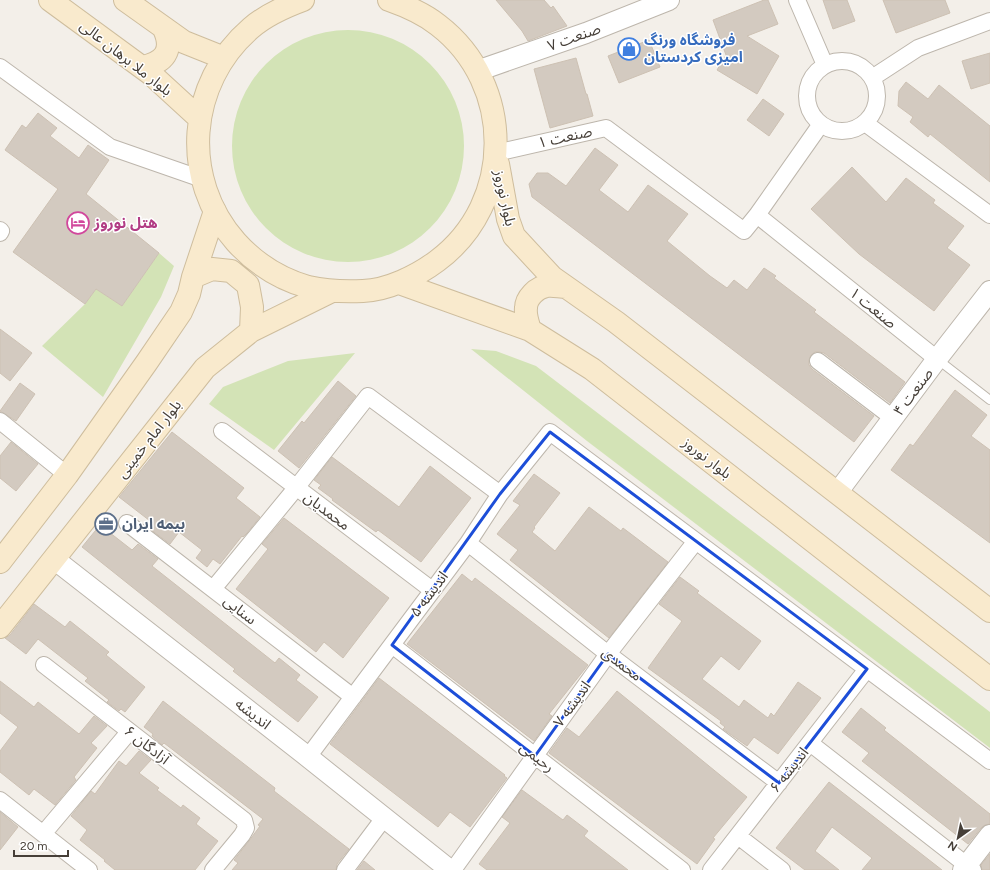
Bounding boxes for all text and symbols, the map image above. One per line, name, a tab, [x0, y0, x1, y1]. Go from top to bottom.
street label: بلوار ملا برهان عالی	[76, 16, 176, 100]
street label: صنعت ۷	[545, 19, 603, 55]
place label: فروشگاه ورنگ امیزی کردستان	[644, 31, 743, 66]
shop icon: فروشگاه ورنگ امیزی کردستان	[616, 36, 642, 62]
street label: صنعت ۱	[536, 122, 594, 152]
street label: بلوار نوروز	[490, 167, 520, 228]
hotel icon: هتل نوروز	[65, 210, 91, 236]
place label: هتل نوروز	[93, 214, 158, 232]
street label: صنعت ۱	[846, 284, 900, 332]
street label: صنعت ۴	[889, 365, 937, 419]
street label: بلوار امام خمینی	[113, 396, 187, 483]
street label: بلوار نوروز	[678, 433, 735, 483]
street label: محمدیان	[300, 488, 354, 534]
office icon: بیمه ایران	[93, 511, 119, 537]
place label: بیمه ایران	[122, 515, 185, 533]
street label: اندیشه ۵	[406, 568, 452, 620]
street label: سنایی	[220, 592, 260, 629]
street label: محمدی	[598, 643, 646, 685]
street label: اندیشه ۷	[549, 678, 595, 730]
street label: اندیشه	[232, 695, 274, 733]
street label: آزادگان ۶	[121, 722, 174, 769]
street label: رحیمی	[516, 738, 558, 776]
street label: اندیشه ۶	[766, 744, 812, 796]
north arrow	[938, 818, 978, 858]
scale bar	[14, 832, 68, 858]
text: N	[946, 838, 960, 854]
text: 20 m	[20, 839, 48, 853]

